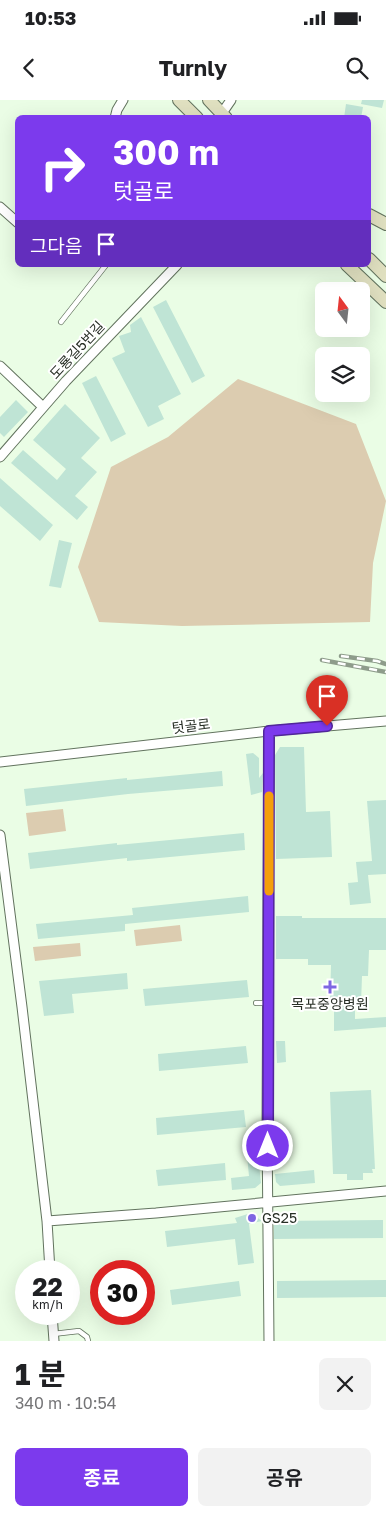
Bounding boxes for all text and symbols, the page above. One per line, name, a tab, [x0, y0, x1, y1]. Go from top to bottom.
text: 10:53	[25, 6, 76, 29]
icon: back	[15, 54, 43, 82]
text: Turnly	[159, 54, 227, 81]
icon: search	[343, 54, 371, 82]
text: 300 m	[113, 131, 219, 173]
icon: right	[30, 135, 95, 200]
text: 텃골로	[113, 177, 174, 204]
icon: arrive	[92, 230, 120, 258]
text: 그다음	[30, 234, 82, 257]
north arrow	[315, 282, 370, 338]
map controls	[315, 282, 370, 402]
street label: 도룡길5번길	[46, 317, 108, 382]
button: layers	[315, 347, 370, 402]
pin	[306, 675, 348, 726]
icon: arrive	[313, 682, 341, 710]
street label: 텃골로	[171, 715, 211, 736]
marker: 목포중앙병원	[323, 980, 337, 994]
place label: 목포중앙병원	[291, 995, 369, 1012]
position arrow	[241, 1119, 293, 1171]
place label: GS25	[262, 1209, 297, 1226]
marker: GS25	[246, 1212, 258, 1224]
speed limit sign: 30	[90, 1260, 155, 1325]
text: 22	[32, 1271, 63, 1302]
text: km/h	[32, 1297, 63, 1312]
text: 1 분	[15, 1356, 66, 1392]
button: close	[319, 1358, 371, 1410]
text: 340 m · 10:54	[15, 1393, 117, 1413]
button: 종료	[15, 1448, 188, 1506]
button: 공유	[198, 1448, 371, 1506]

